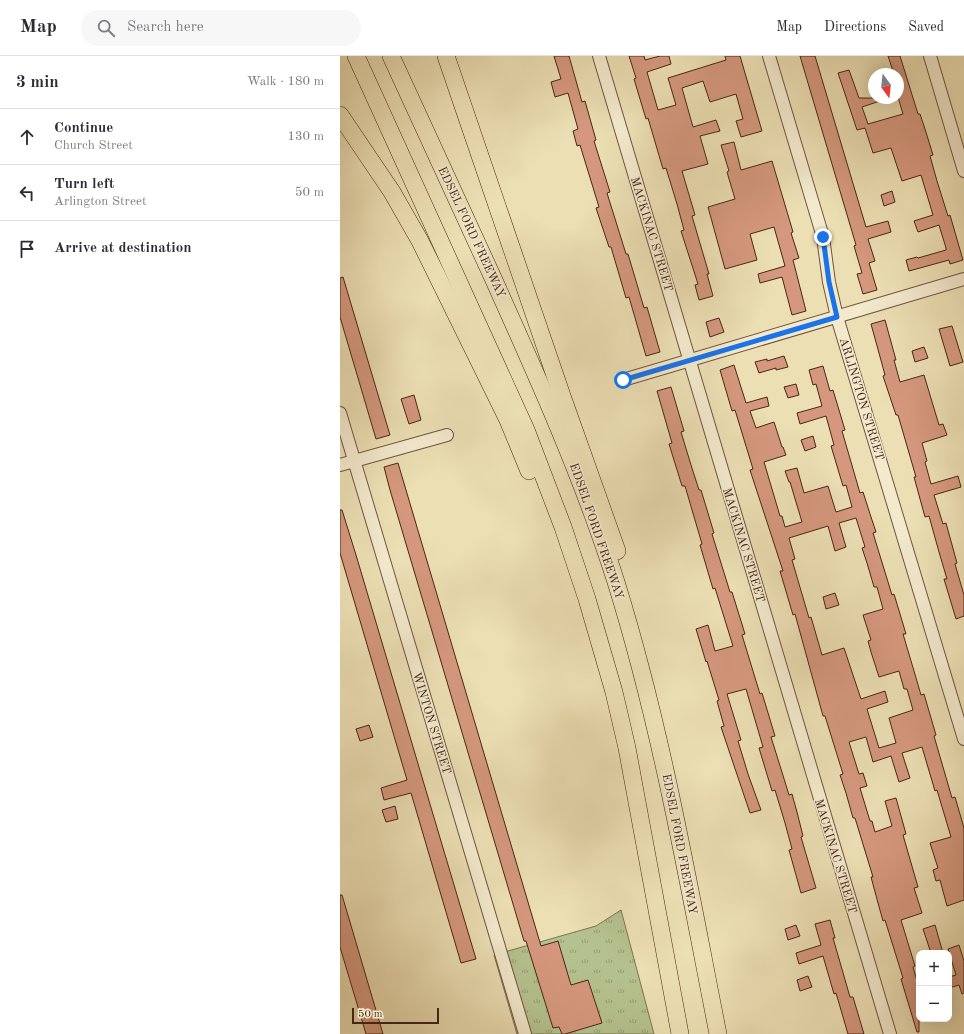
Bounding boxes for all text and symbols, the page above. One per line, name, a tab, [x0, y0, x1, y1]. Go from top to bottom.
search box	[81, 10, 361, 46]
icon: search	[95, 17, 117, 39]
text: Map	[20, 18, 57, 37]
text: Search here	[127, 20, 204, 35]
text: Map	[776, 20, 802, 34]
text: Directions	[824, 20, 886, 34]
text: Saved	[908, 20, 944, 34]
north arrow	[868, 68, 904, 104]
text: 3 min	[16, 74, 59, 91]
text: Walk · 180 m	[247, 75, 324, 88]
text: Continue	[54, 121, 113, 136]
icon: ahead	[16, 126, 38, 148]
text: 130 m	[287, 130, 324, 143]
text: Church Street	[54, 139, 133, 152]
street label: EDSEL FORD FREEWAY	[435, 165, 507, 300]
street label: MACKINAC STREET	[628, 176, 674, 293]
text: Turn left	[54, 177, 114, 192]
icon: left	[16, 182, 38, 204]
text: 50 m	[295, 186, 324, 199]
text: Arlington Street	[54, 195, 146, 208]
route end	[814, 228, 832, 246]
icon: arrive	[16, 238, 38, 260]
text: Arrive at destination	[54, 241, 192, 256]
street label: ARLINGTON STREET	[837, 336, 885, 462]
route start	[614, 371, 632, 389]
street label: EDSEL FORD FREEWAY	[567, 462, 625, 601]
street label: MACKINAC STREET	[720, 487, 766, 604]
street label: WINTON STREET	[410, 671, 452, 776]
street label: EDSEL FORD FREEWAY	[659, 773, 699, 916]
street label: MACKINAC STREET	[812, 798, 858, 915]
map controls	[916, 950, 952, 1022]
button: +	[916, 950, 952, 986]
button: −	[916, 986, 952, 1022]
scale bar	[352, 1006, 439, 1025]
text: 50 m	[358, 1009, 383, 1020]

